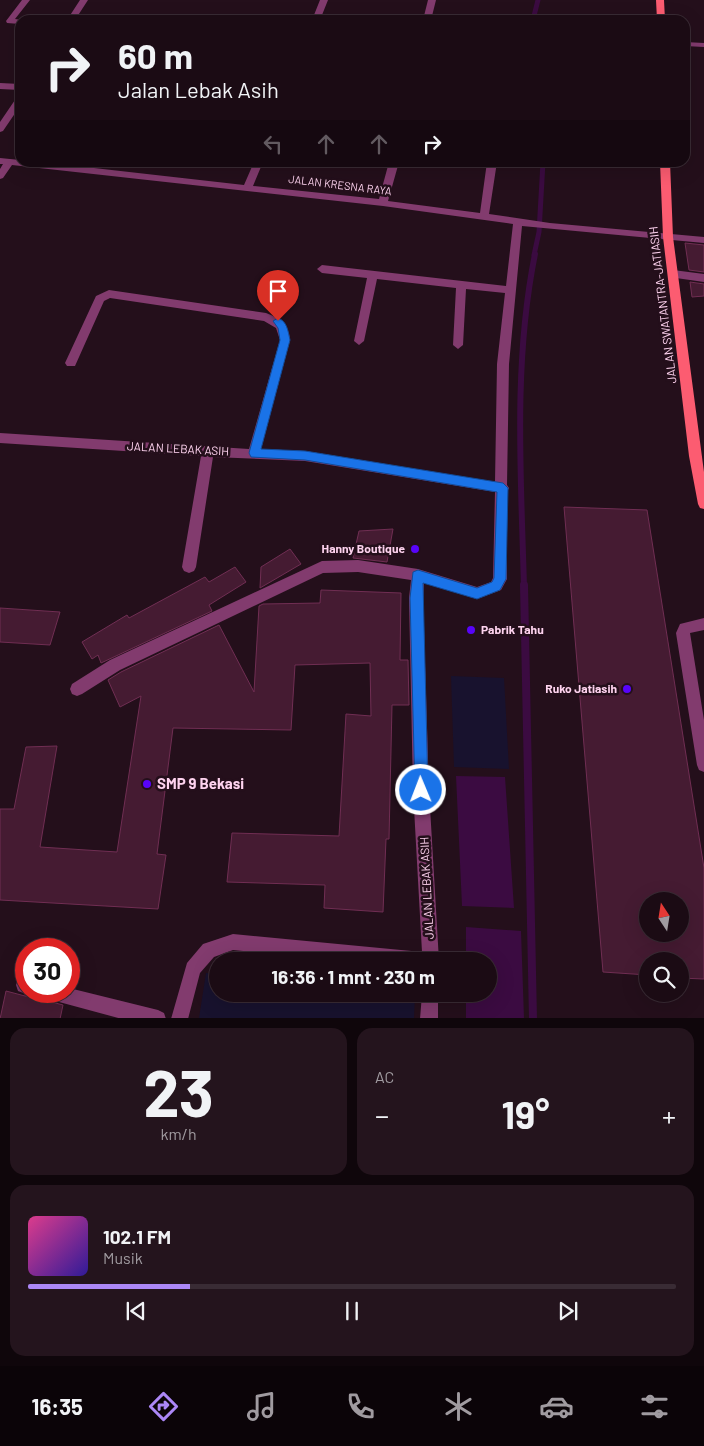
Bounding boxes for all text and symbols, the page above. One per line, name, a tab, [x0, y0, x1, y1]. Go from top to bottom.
text: 60 m	[118, 34, 193, 76]
icon: right	[35, 35, 100, 100]
text: Jalan Lebak Asih	[118, 76, 279, 102]
icon: left	[259, 130, 287, 158]
icon: ahead	[312, 130, 340, 158]
icon: ahead	[365, 130, 393, 158]
icon: right	[418, 130, 446, 158]
street label: JALAN KRESNA RAYA	[288, 172, 393, 197]
street label: JALAN SWATANTRA-JATIASIH	[645, 226, 679, 384]
pin	[257, 270, 299, 321]
icon: arrive	[264, 277, 292, 305]
street label: JALAN LEBAK ASIH	[127, 438, 230, 458]
place label: Hanny Boutique	[322, 541, 405, 555]
marker: Hanny Boutique	[409, 543, 421, 555]
place label: Pabrik Tahu	[481, 622, 544, 636]
marker: Pabrik Tahu	[465, 624, 477, 636]
place label: Ruko Jatiasih	[545, 681, 617, 695]
marker: Ruko Jatiasih	[621, 683, 633, 695]
position arrow	[394, 763, 446, 815]
place label: SMP 9 Bekasi	[157, 774, 244, 792]
marker: SMP 9 Bekasi	[141, 778, 153, 790]
street label: JALAN LEBAK ASIH	[416, 837, 436, 940]
north arrow	[639, 892, 689, 942]
map controls	[639, 892, 689, 1002]
speed limit sign: 30	[15, 938, 80, 1003]
button: search	[639, 952, 689, 1002]
text: 16:36 · 1 mnt · 230 m	[271, 965, 435, 988]
text: 23	[143, 1052, 214, 1130]
text: AC	[375, 1067, 394, 1086]
text: 19°	[502, 1091, 549, 1137]
text: −	[375, 1098, 389, 1132]
text: +	[662, 1098, 676, 1132]
text: km/h	[160, 1124, 197, 1143]
text: 102.1 FM	[103, 1225, 171, 1248]
text: Musik	[103, 1248, 143, 1267]
icon: previous	[122, 1297, 150, 1325]
icon: pause	[338, 1297, 366, 1325]
icon: next	[554, 1297, 582, 1325]
icon: directions	[146, 1389, 181, 1424]
icon: music	[244, 1389, 279, 1424]
icon: phone	[343, 1389, 378, 1424]
icon: climate	[441, 1389, 476, 1424]
icon: car	[539, 1389, 574, 1424]
icon: filters	[637, 1389, 672, 1424]
text: 16:35	[32, 1393, 83, 1419]

